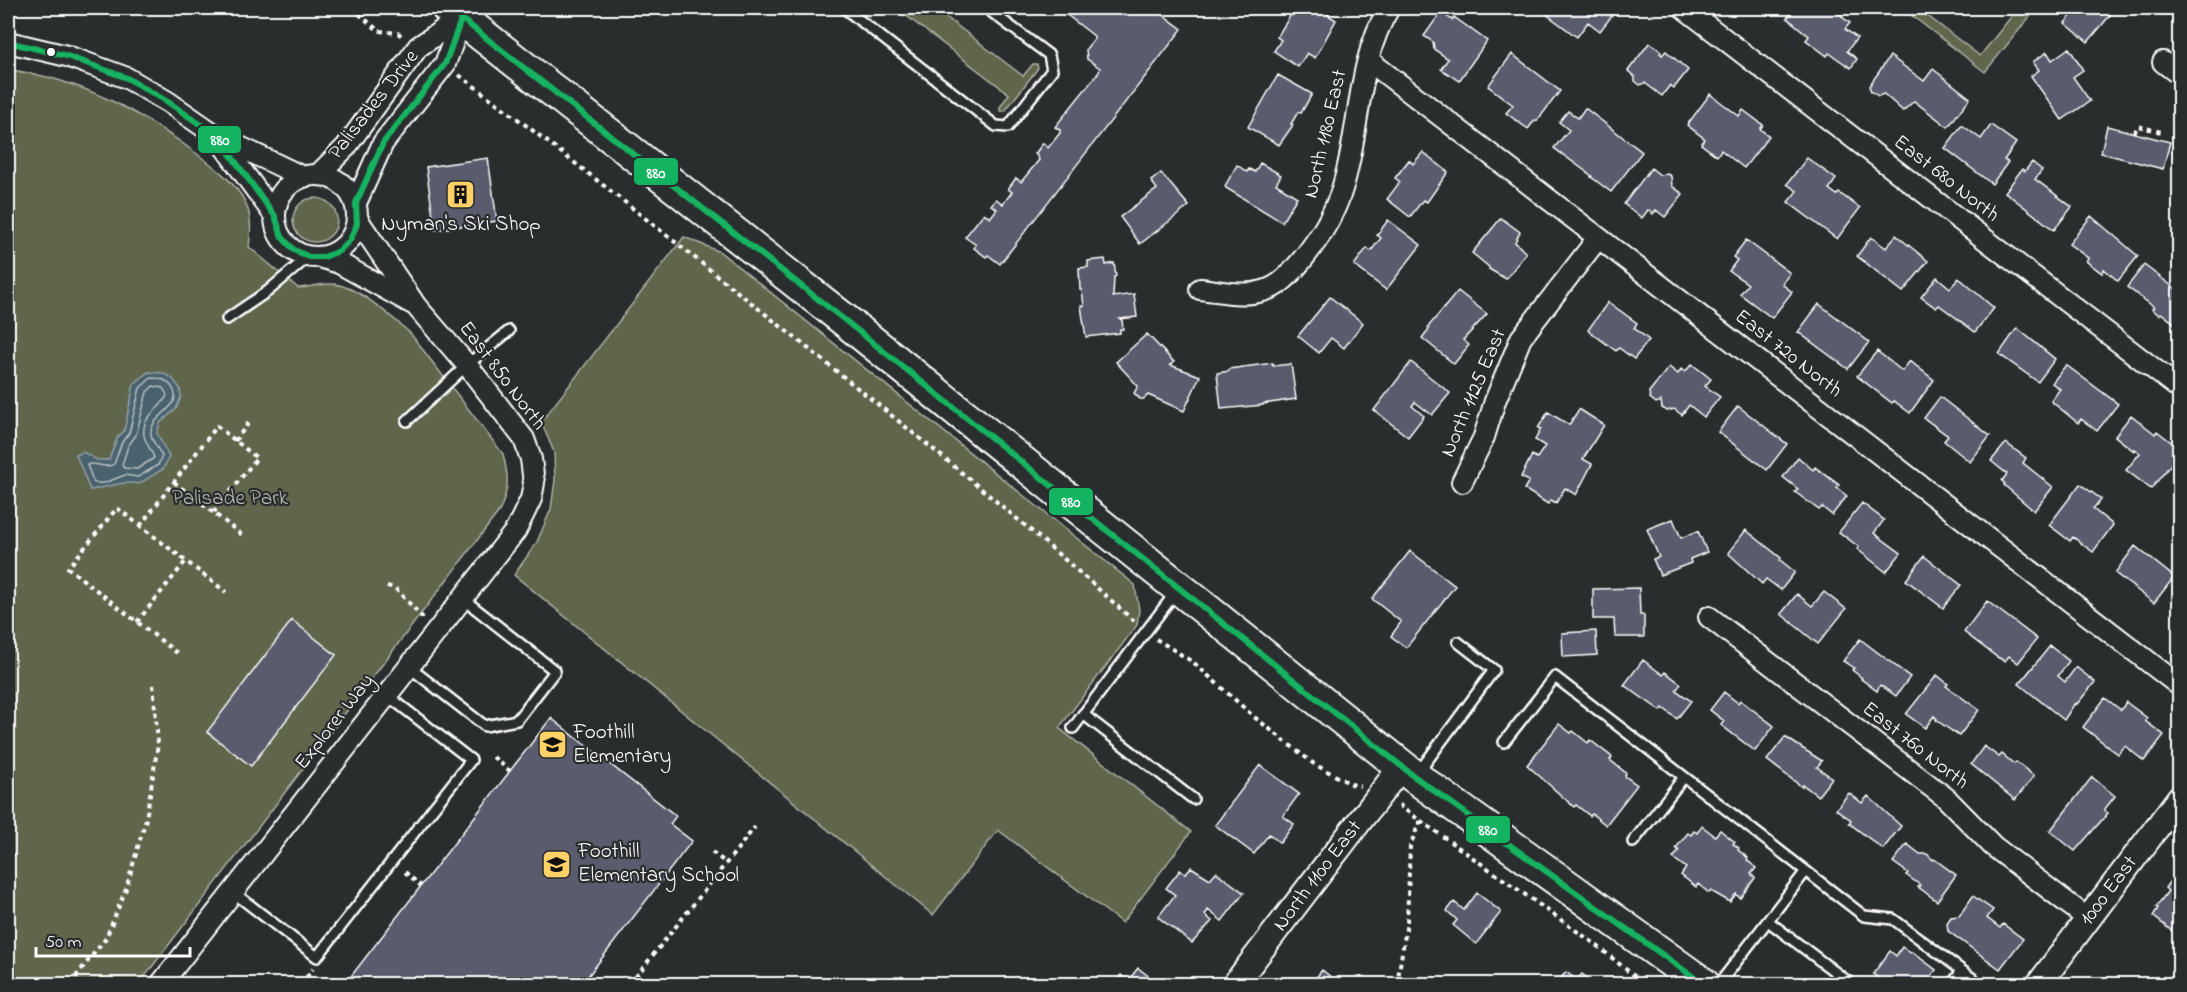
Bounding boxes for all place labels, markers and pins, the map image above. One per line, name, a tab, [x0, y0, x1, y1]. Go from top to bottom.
unlabelled marker	[45, 46, 57, 58]
building icon: Nyman's Ski Shop	[445, 178, 477, 210]
place label: Nyman's Ski Shop	[381, 210, 541, 242]
place label: Foothill Elementary	[572, 718, 671, 774]
school or university icon: Foothill Elementary	[536, 729, 568, 761]
place label: Foothill Elementary School	[577, 837, 739, 893]
school or university icon: Foothill Elementary School	[541, 848, 573, 880]

